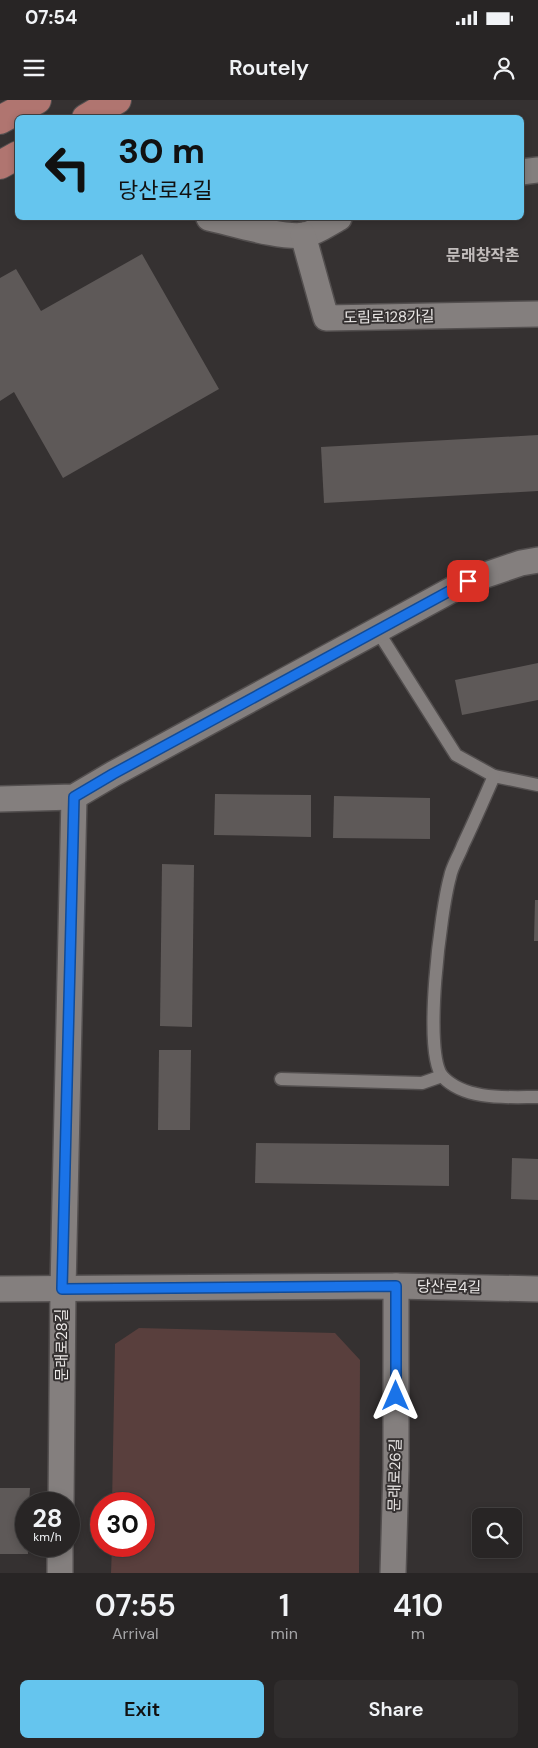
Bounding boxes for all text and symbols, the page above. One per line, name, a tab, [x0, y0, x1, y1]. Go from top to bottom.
text: 07:54	[25, 5, 77, 30]
text: Routely	[229, 53, 309, 82]
icon: menu	[20, 54, 48, 82]
icon: person	[490, 54, 518, 82]
text: 30 m	[118, 128, 205, 174]
icon: left	[35, 135, 100, 200]
text: 당산로4길	[118, 176, 212, 205]
district label: 문래창작촌	[446, 245, 520, 266]
street label: 도림로128가길	[343, 306, 435, 328]
pin	[447, 560, 489, 602]
icon: arrive	[454, 567, 482, 595]
street label: 당산로4길	[417, 1276, 481, 1298]
street label: 문래로28길	[52, 1309, 72, 1381]
position arrow	[369, 1369, 421, 1421]
street label: 문래로26길	[384, 1438, 406, 1512]
speed limit sign: 30	[90, 1492, 155, 1557]
text: 28	[32, 1502, 63, 1535]
map controls	[472, 1508, 522, 1558]
button: search	[472, 1508, 522, 1558]
text: km/h	[33, 1529, 62, 1545]
text: 07:55	[95, 1586, 176, 1625]
text: 1	[279, 1586, 289, 1625]
text: 410	[393, 1586, 443, 1625]
text: Arrival	[112, 1623, 159, 1644]
text: min	[271, 1623, 298, 1644]
text: m	[411, 1623, 425, 1644]
button: Exit	[20, 1680, 264, 1738]
button: Share	[274, 1680, 518, 1738]

